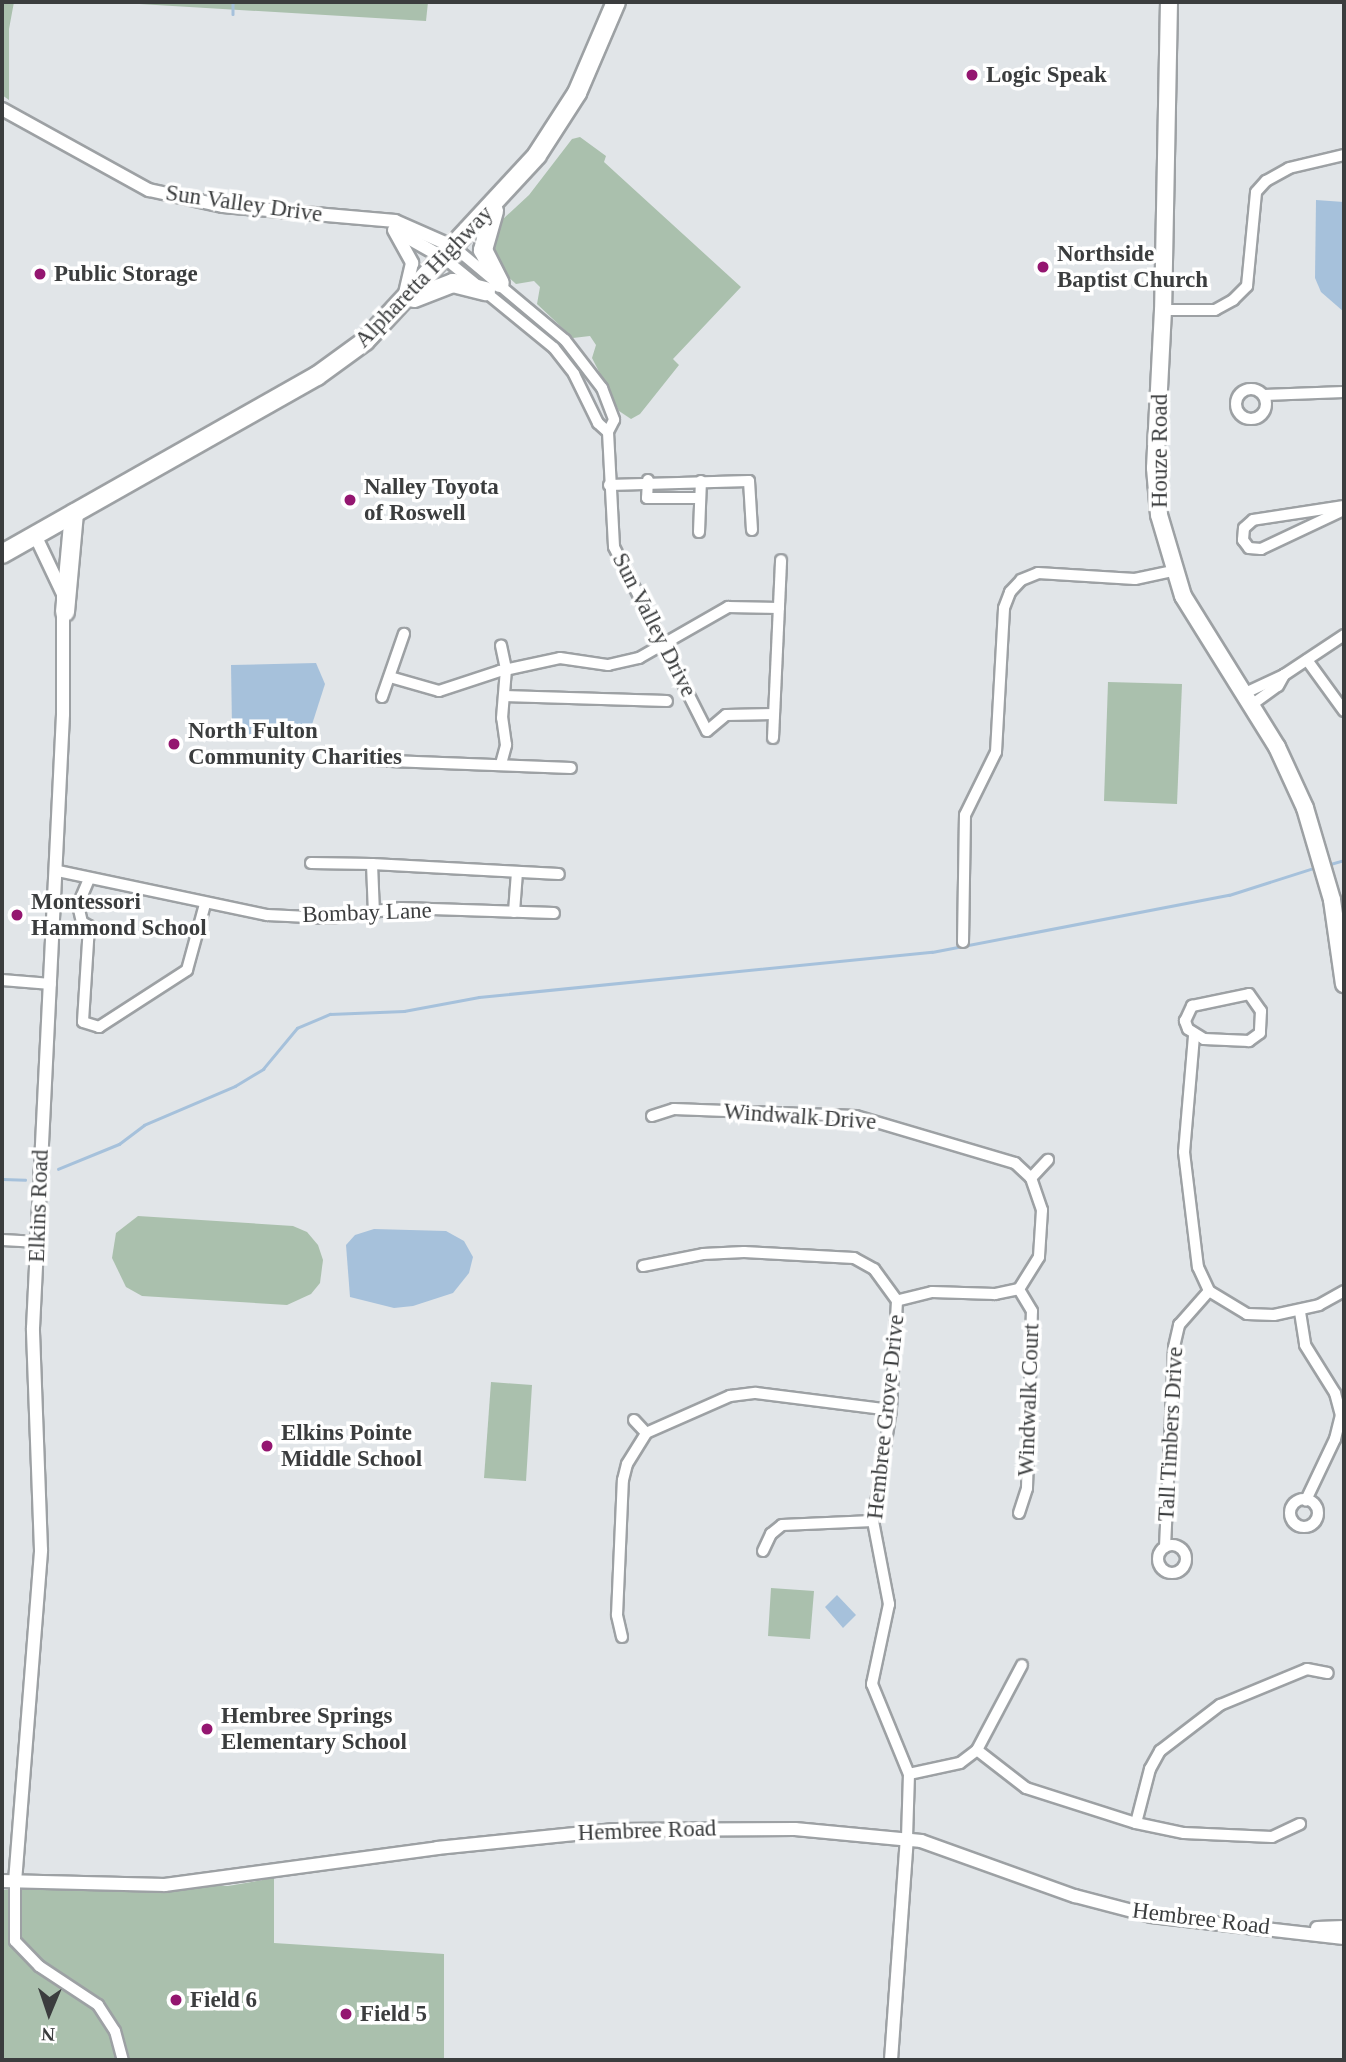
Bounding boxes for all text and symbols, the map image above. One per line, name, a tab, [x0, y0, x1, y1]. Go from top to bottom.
place label: Logic Speak	[986, 61, 1107, 89]
marker: Logic Speak	[964, 67, 980, 83]
street label: Sun Valley Drive	[164, 179, 324, 229]
street label: Alpharetta Highway	[349, 200, 499, 354]
place label: Northside Baptist Church	[1057, 240, 1208, 294]
marker: Northside Baptist Church	[1035, 259, 1051, 275]
place label: Public Storage	[54, 260, 198, 288]
marker: Public Storage	[32, 266, 48, 282]
street label: Houze Road	[1146, 394, 1174, 508]
place label: Nalley Toyota of Roswell	[364, 473, 499, 527]
marker: Nalley Toyota of Roswell	[342, 492, 358, 508]
street label: Sun Valley Drive	[606, 548, 702, 702]
place label: North Fulton Community Charities	[188, 717, 402, 771]
marker: North Fulton Community Charities	[166, 736, 182, 752]
place label: Montessori Hammond School	[31, 888, 207, 942]
street label: Bombay Lane	[302, 897, 432, 929]
marker: Montessori Hammond School	[9, 907, 25, 923]
street label: Windwalk Drive	[723, 1098, 877, 1136]
street label: Elkins Road	[23, 1149, 55, 1263]
street label: Hembree Grove Drive	[862, 1313, 910, 1521]
street label: Windwalk Court	[1013, 1323, 1045, 1477]
street label: Tall Timbers Drive	[1153, 1346, 1189, 1522]
place label: Elkins Pointe Middle School	[281, 1419, 422, 1473]
marker: Elkins Pointe Middle School	[259, 1438, 275, 1454]
place label: Hembree Springs Elementary School	[221, 1702, 407, 1756]
marker: Hembree Springs Elementary School	[199, 1721, 215, 1737]
street label: Hembree Road	[577, 1815, 717, 1847]
street label: Hembree Road	[1131, 1897, 1271, 1941]
north arrow	[14, 1978, 84, 2048]
place label: Field 6	[190, 1986, 257, 2014]
marker: Field 6	[168, 1992, 184, 2008]
place label: Field 5	[360, 2000, 427, 2028]
marker: Field 5	[338, 2006, 354, 2022]
text: N	[41, 2024, 55, 2045]

